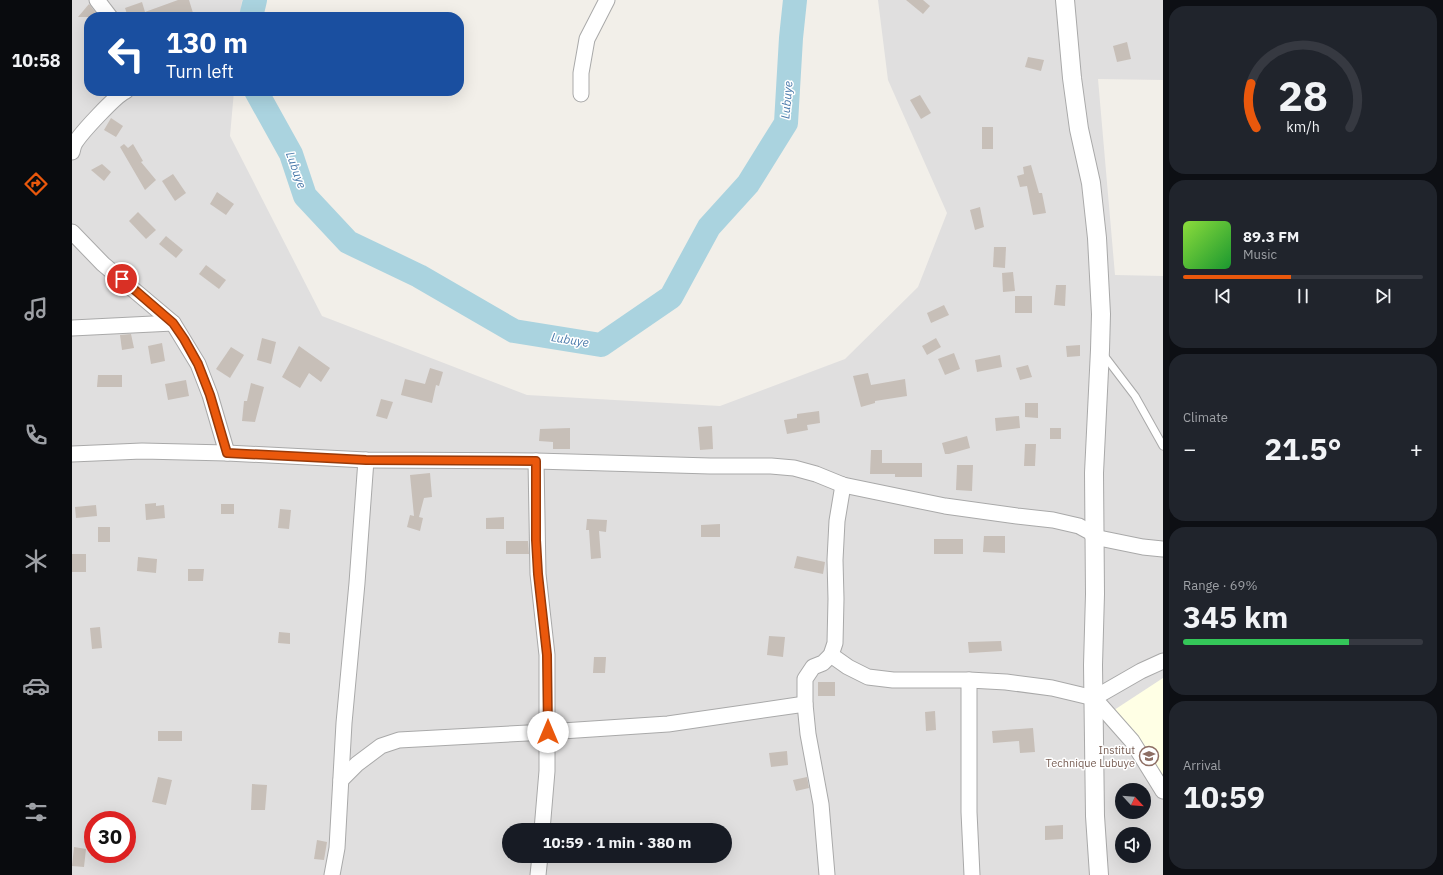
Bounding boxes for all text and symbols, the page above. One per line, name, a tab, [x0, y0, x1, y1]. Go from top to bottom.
text: 130 m	[166, 24, 248, 61]
icon: left	[100, 28, 152, 80]
text: 10:58	[11, 49, 61, 72]
text: Turn left	[166, 60, 234, 83]
text: 28	[1278, 68, 1328, 122]
water label: Lubuye	[777, 80, 796, 119]
text: km/h	[1286, 116, 1320, 135]
water label: Lubuye	[283, 149, 310, 190]
icon: directions	[22, 170, 50, 198]
text: 89.3 FM	[1243, 227, 1299, 246]
text: Music	[1243, 246, 1277, 263]
pin	[105, 262, 139, 296]
icon: arrive	[111, 268, 133, 290]
icon: previous	[1212, 285, 1234, 307]
icon: pause	[1292, 285, 1314, 307]
icon: next	[1372, 285, 1394, 307]
icon: music	[22, 295, 50, 323]
water label: Lubuye	[550, 329, 590, 350]
text: Climate	[1183, 409, 1228, 426]
icon: phone	[22, 421, 50, 449]
text: 21.5°	[1264, 429, 1342, 468]
text: −	[1183, 434, 1196, 463]
text: +	[1410, 434, 1423, 463]
icon: climate	[22, 547, 50, 575]
text: Range · 69%	[1183, 577, 1257, 594]
text: 345 km	[1183, 597, 1288, 636]
icon: car	[22, 672, 50, 700]
position arrow	[527, 711, 569, 753]
place label: Institut Technique Lubuye	[1046, 743, 1135, 770]
school or university icon: Institut Technique Lubuye	[1138, 745, 1160, 767]
text: Arrival	[1183, 757, 1221, 774]
text: 10:59	[1183, 777, 1265, 816]
north arrow	[1115, 783, 1151, 819]
map controls	[1115, 783, 1151, 863]
icon: filters	[22, 798, 50, 826]
speed limit sign: 30	[84, 811, 136, 863]
button: sound	[1115, 827, 1151, 863]
text: 10:59 · 1 min · 380 m	[543, 833, 691, 852]

